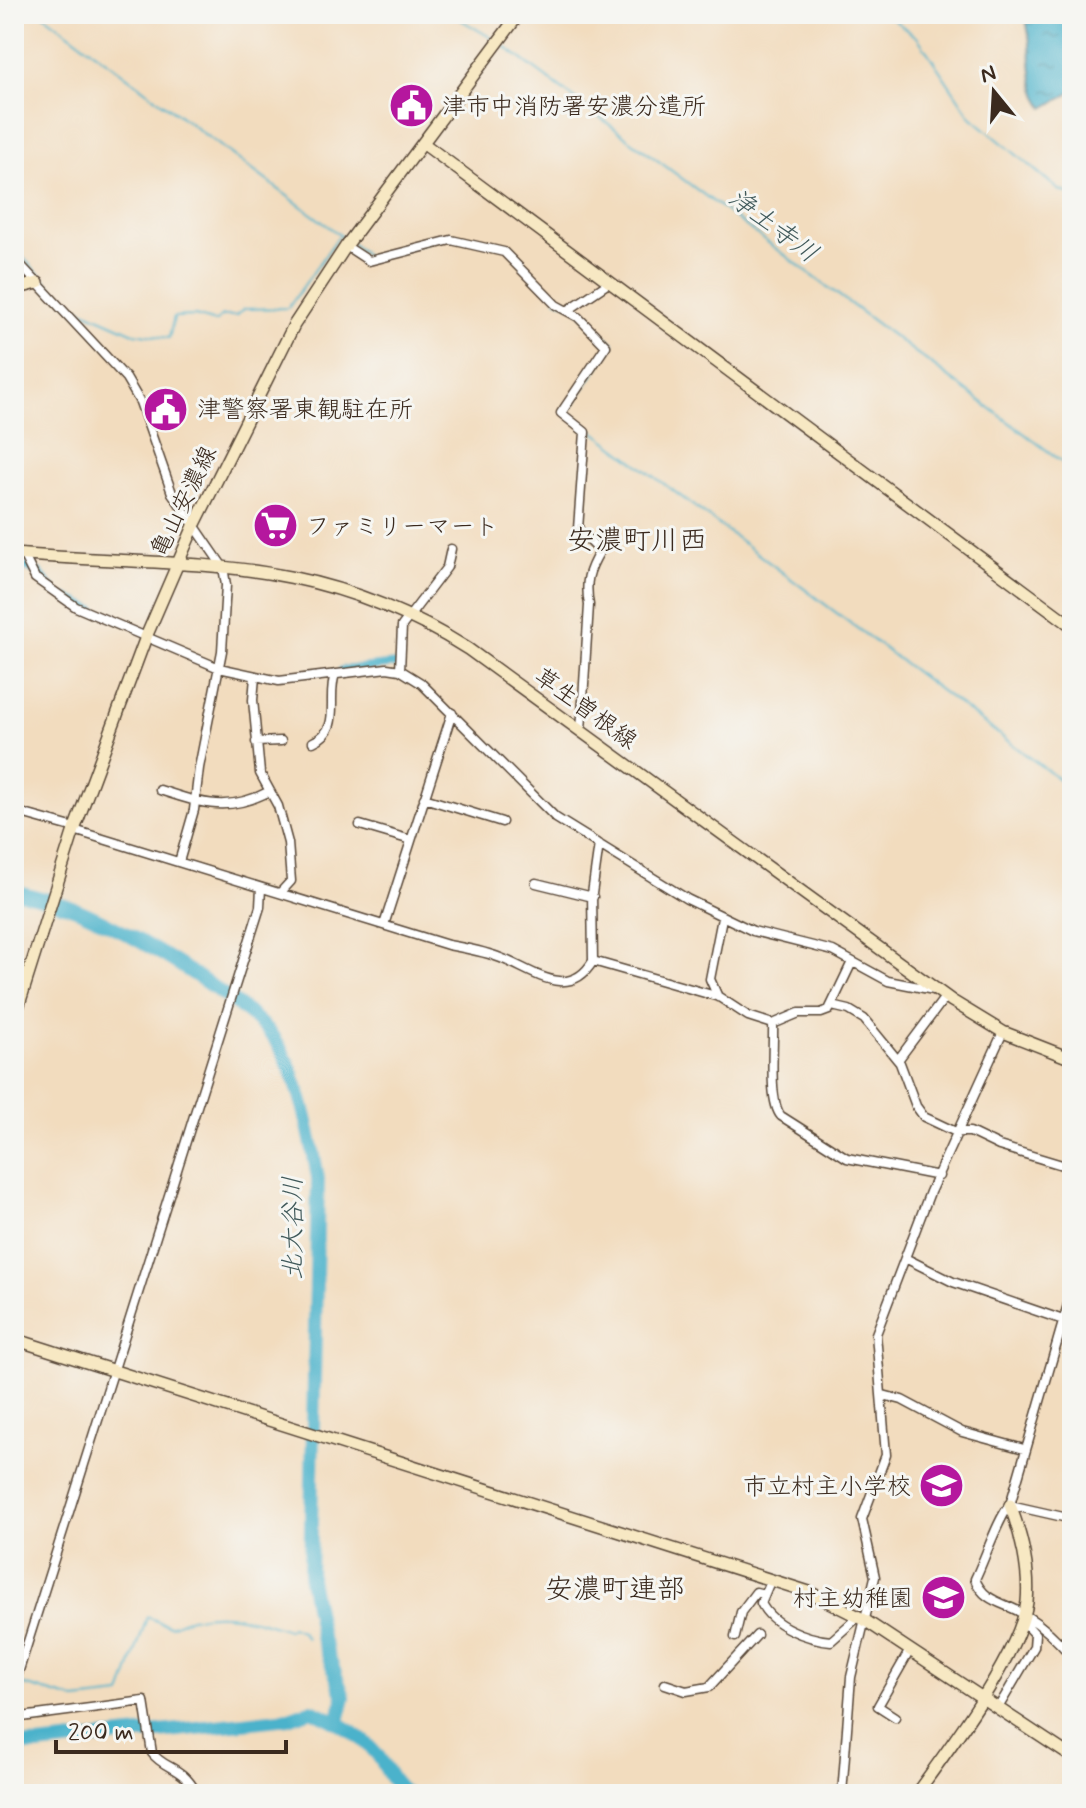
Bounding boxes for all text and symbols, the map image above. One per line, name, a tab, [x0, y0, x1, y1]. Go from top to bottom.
north arrow	[954, 52, 1034, 132]
text: N	[977, 59, 1000, 90]
public building icon: 津市中消防署安濃分遣所	[387, 82, 435, 130]
place label: 津市中消防署安濃分遣所	[442, 92, 706, 123]
water label: 浄土寺川	[721, 182, 825, 271]
public building icon: 津警察署東観駐在所	[142, 385, 190, 433]
place label: 津警察署東観駐在所	[197, 395, 413, 426]
street label: 亀山安濃線	[144, 441, 225, 562]
supermarket icon: ファミリーマート	[251, 502, 299, 550]
place label: ファミリーマート	[306, 512, 498, 543]
district label: 安濃町川西	[567, 523, 707, 560]
street label: 草生曽根線	[527, 661, 643, 757]
water label: 北大谷川	[277, 1176, 311, 1280]
school or university icon: 市立村主小学校	[918, 1462, 966, 1510]
place label: 市立村主小学校	[743, 1472, 911, 1503]
district label: 安濃町連部	[545, 1572, 685, 1609]
school or university icon: 村主幼稚園	[920, 1574, 968, 1622]
place label: 村主幼稚園	[793, 1584, 913, 1615]
scale bar	[56, 1704, 286, 1754]
text: 200 m	[68, 1718, 134, 1749]

